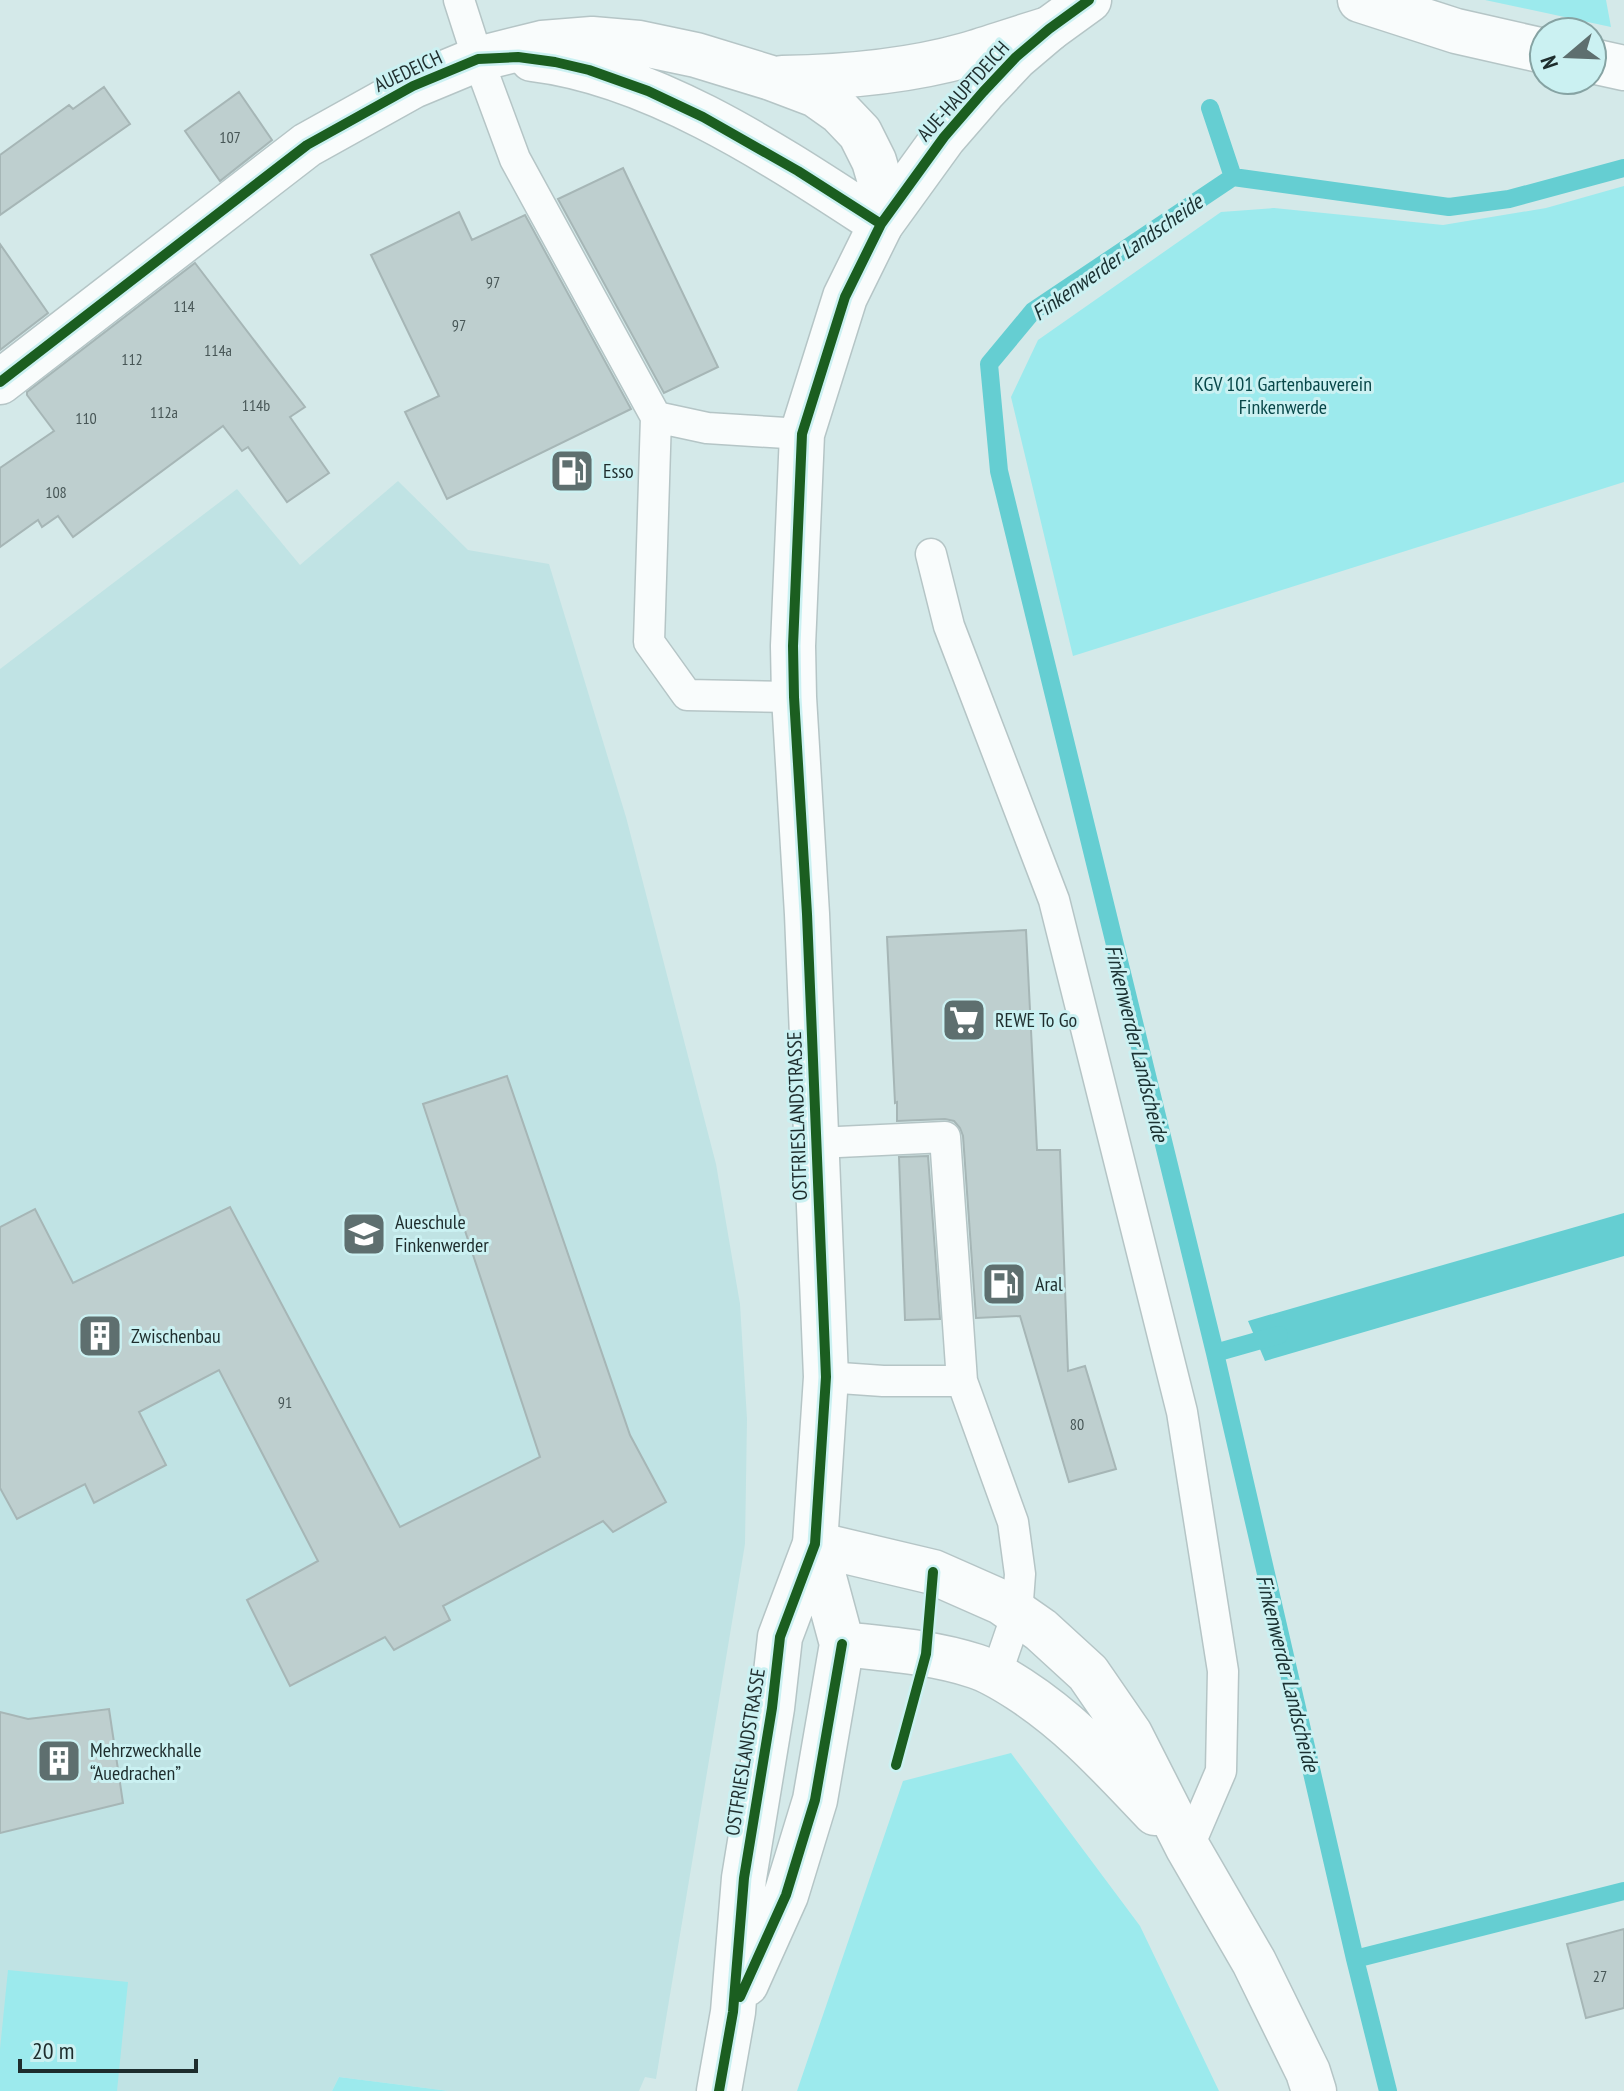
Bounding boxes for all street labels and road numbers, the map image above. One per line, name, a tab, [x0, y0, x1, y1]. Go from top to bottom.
street label: AUE-HAUPTDEICH	[911, 35, 1015, 147]
street label: AUEDEICH	[370, 44, 446, 98]
street label: OSTFRIESLANDSTRASSE	[781, 1031, 813, 1201]
street label: OSTFRIESLANDSTRASSE	[719, 1666, 771, 1838]

